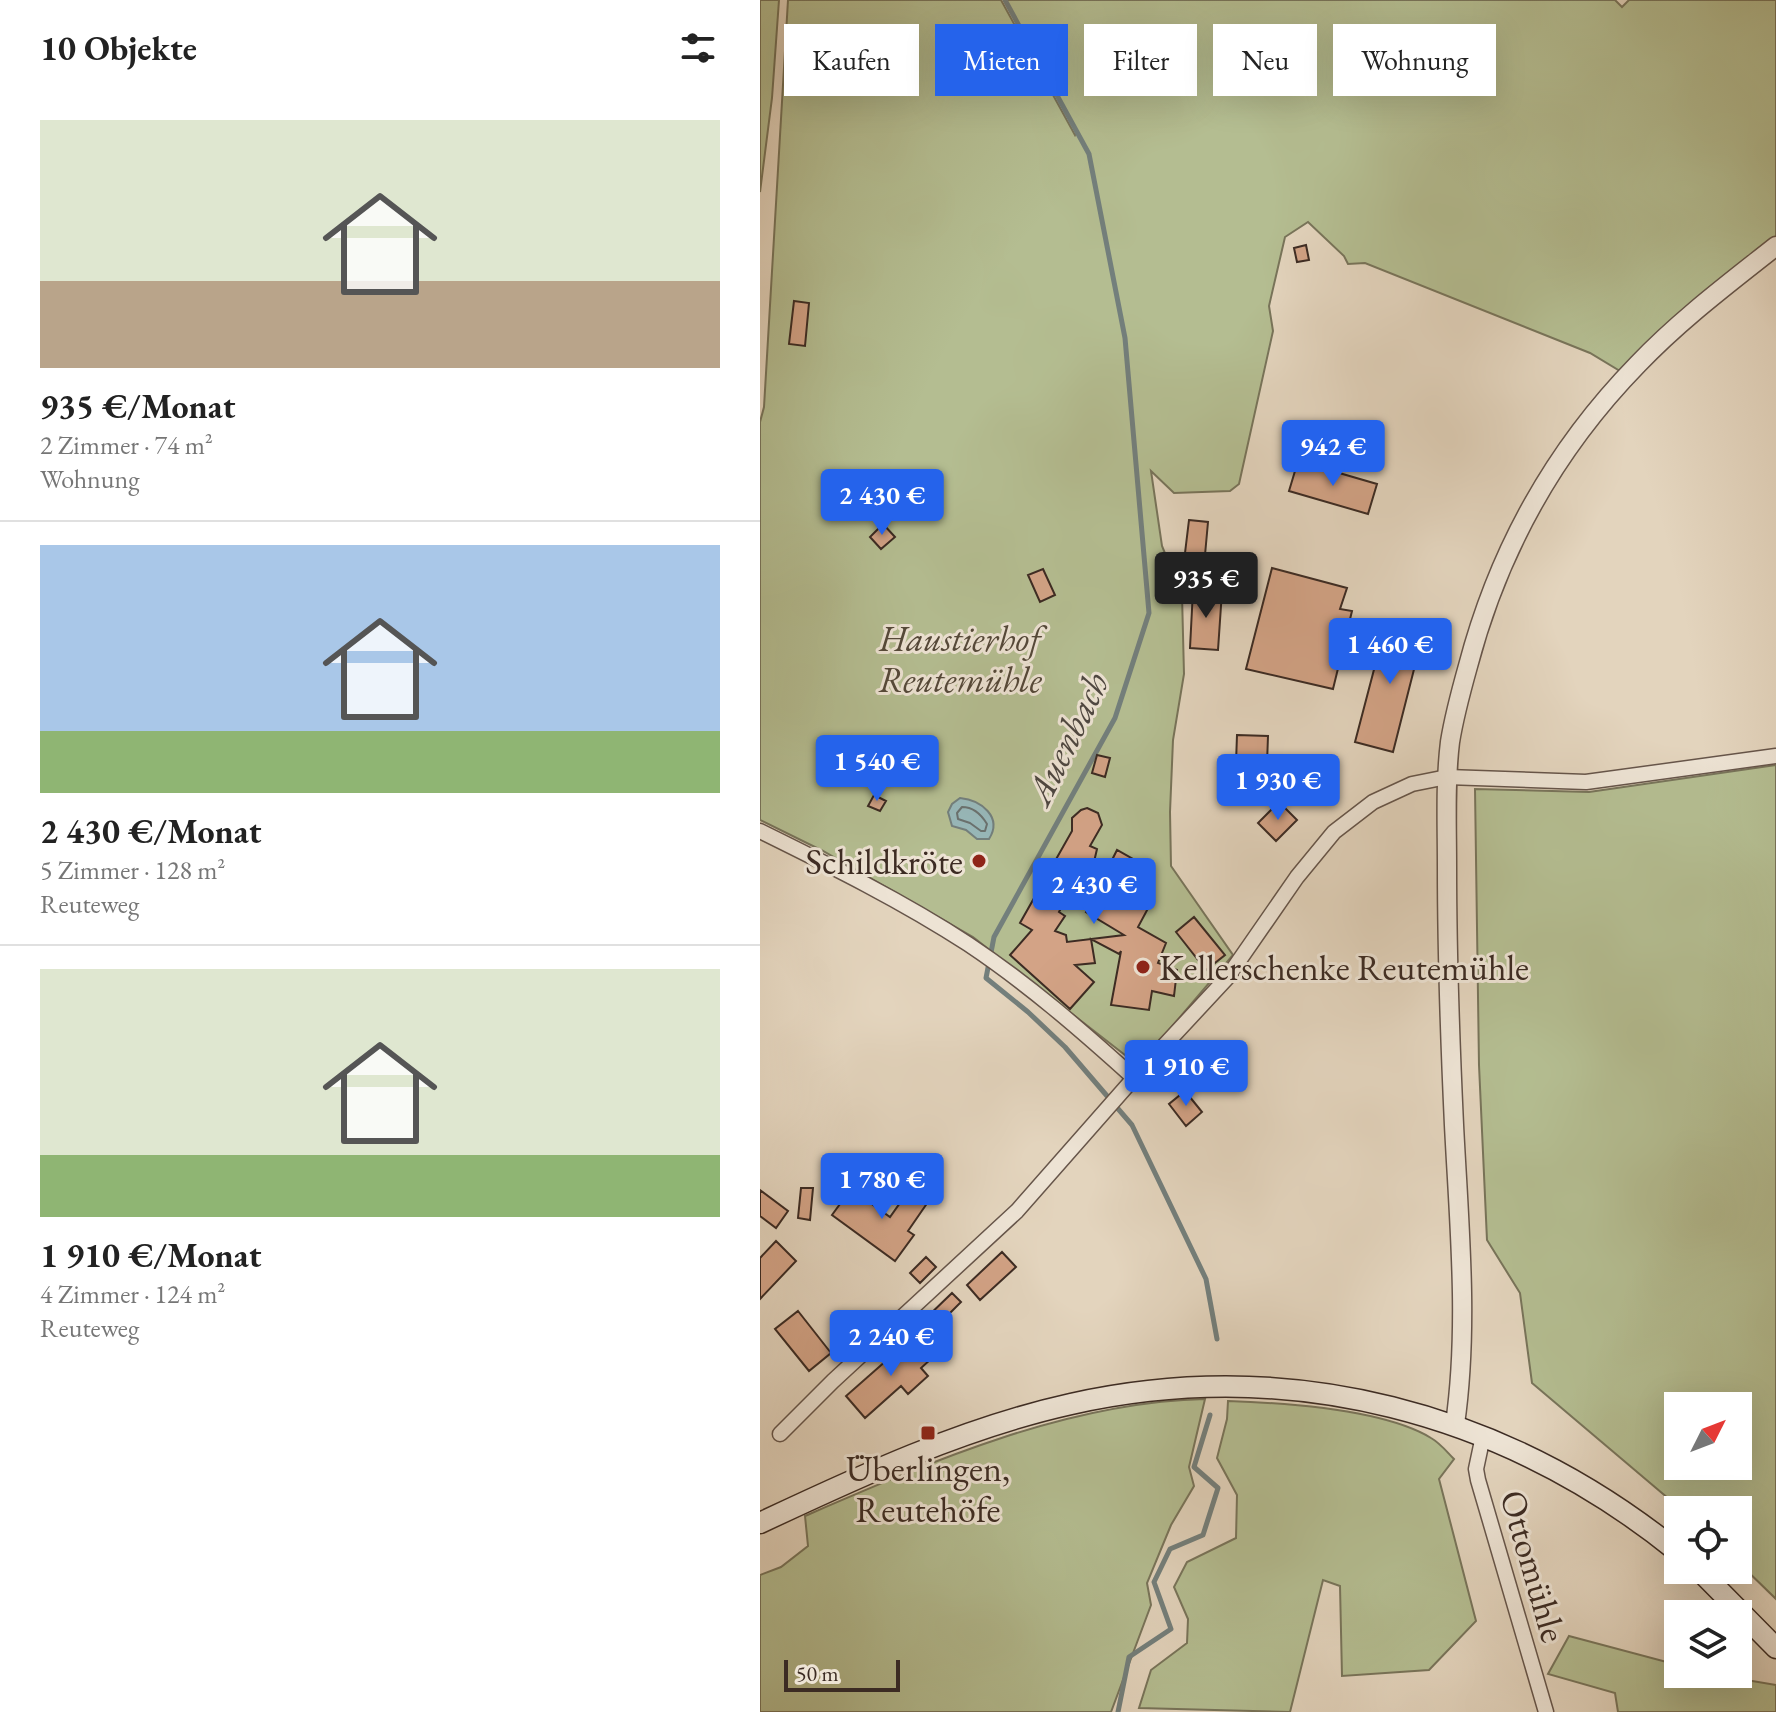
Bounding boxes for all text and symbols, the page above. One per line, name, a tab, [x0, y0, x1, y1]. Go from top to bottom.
chip: Kaufen	[784, 24, 919, 96]
chip: Mieten	[935, 24, 1068, 96]
chip: Filter	[1084, 24, 1197, 96]
chip: Neu	[1213, 24, 1317, 96]
chip: Wohnung	[1333, 24, 1496, 96]
text: 10 Objekte	[40, 26, 197, 70]
icon: filters	[676, 26, 720, 70]
icon: home	[308, 172, 452, 316]
text: 935 €/Monat	[40, 384, 235, 428]
pin: 942 €	[1277, 420, 1389, 488]
text: 2 Zimmer · 74 m²	[40, 428, 213, 462]
text: 942 €	[1300, 429, 1366, 463]
text: Wohnung	[40, 462, 140, 496]
pin: 2 430 €	[808, 469, 956, 537]
text: 2 430 €	[839, 478, 925, 512]
pin: 935 €	[1150, 552, 1262, 620]
text: 935 €	[1173, 561, 1239, 595]
icon: home	[308, 597, 452, 741]
park label: Haustierhof Reutemühle	[878, 615, 1048, 703]
pin: 1 460 €	[1316, 618, 1464, 686]
text: 1 460 €	[1347, 627, 1433, 661]
water label: Auenbach	[1012, 663, 1120, 815]
pin: 1 540 €	[803, 735, 951, 803]
text: 1 540 €	[834, 744, 920, 778]
pin: 1 930 €	[1204, 754, 1352, 822]
text: 1 930 €	[1235, 763, 1321, 797]
text: 2 430 €/Monat	[40, 809, 261, 853]
place label: Schildkröte	[805, 838, 963, 885]
marker: Schildkröte	[970, 852, 988, 870]
text: 5 Zimmer · 128 m²	[40, 853, 225, 887]
pin: 2 430 €	[1020, 858, 1168, 926]
text: 2 430 €	[1051, 867, 1137, 901]
text: Reuteweg	[40, 887, 139, 921]
place label: Kellerschenke Reutemühle	[1159, 944, 1529, 991]
marker: Kellerschenke Reutemühle	[1134, 958, 1152, 976]
icon: home	[308, 1021, 452, 1165]
pin: 1 910 €	[1112, 1040, 1260, 1108]
text: 1 910 €	[1143, 1049, 1229, 1083]
pin: 1 780 €	[808, 1153, 956, 1221]
text: 1 780 €	[839, 1162, 925, 1196]
text: 1 910 €/Monat	[40, 1233, 261, 1277]
text: 4 Zimmer · 124 m²	[40, 1277, 225, 1311]
pin: 2 240 €	[817, 1310, 965, 1378]
text: Reuteweg	[40, 1311, 139, 1345]
text: 2 240 €	[848, 1319, 934, 1353]
north arrow	[1664, 1392, 1752, 1480]
map controls	[1664, 1392, 1752, 1688]
marker: Überlingen, Reutehöfe	[919, 1424, 937, 1442]
place label: Überlingen, Reutehöfe	[846, 1445, 1010, 1533]
street label: Ottomühle	[1489, 1485, 1578, 1648]
button: locate	[1664, 1496, 1752, 1584]
button: layers	[1664, 1600, 1752, 1688]
scale bar	[784, 1656, 900, 1692]
text: 50 m	[796, 1659, 839, 1688]

